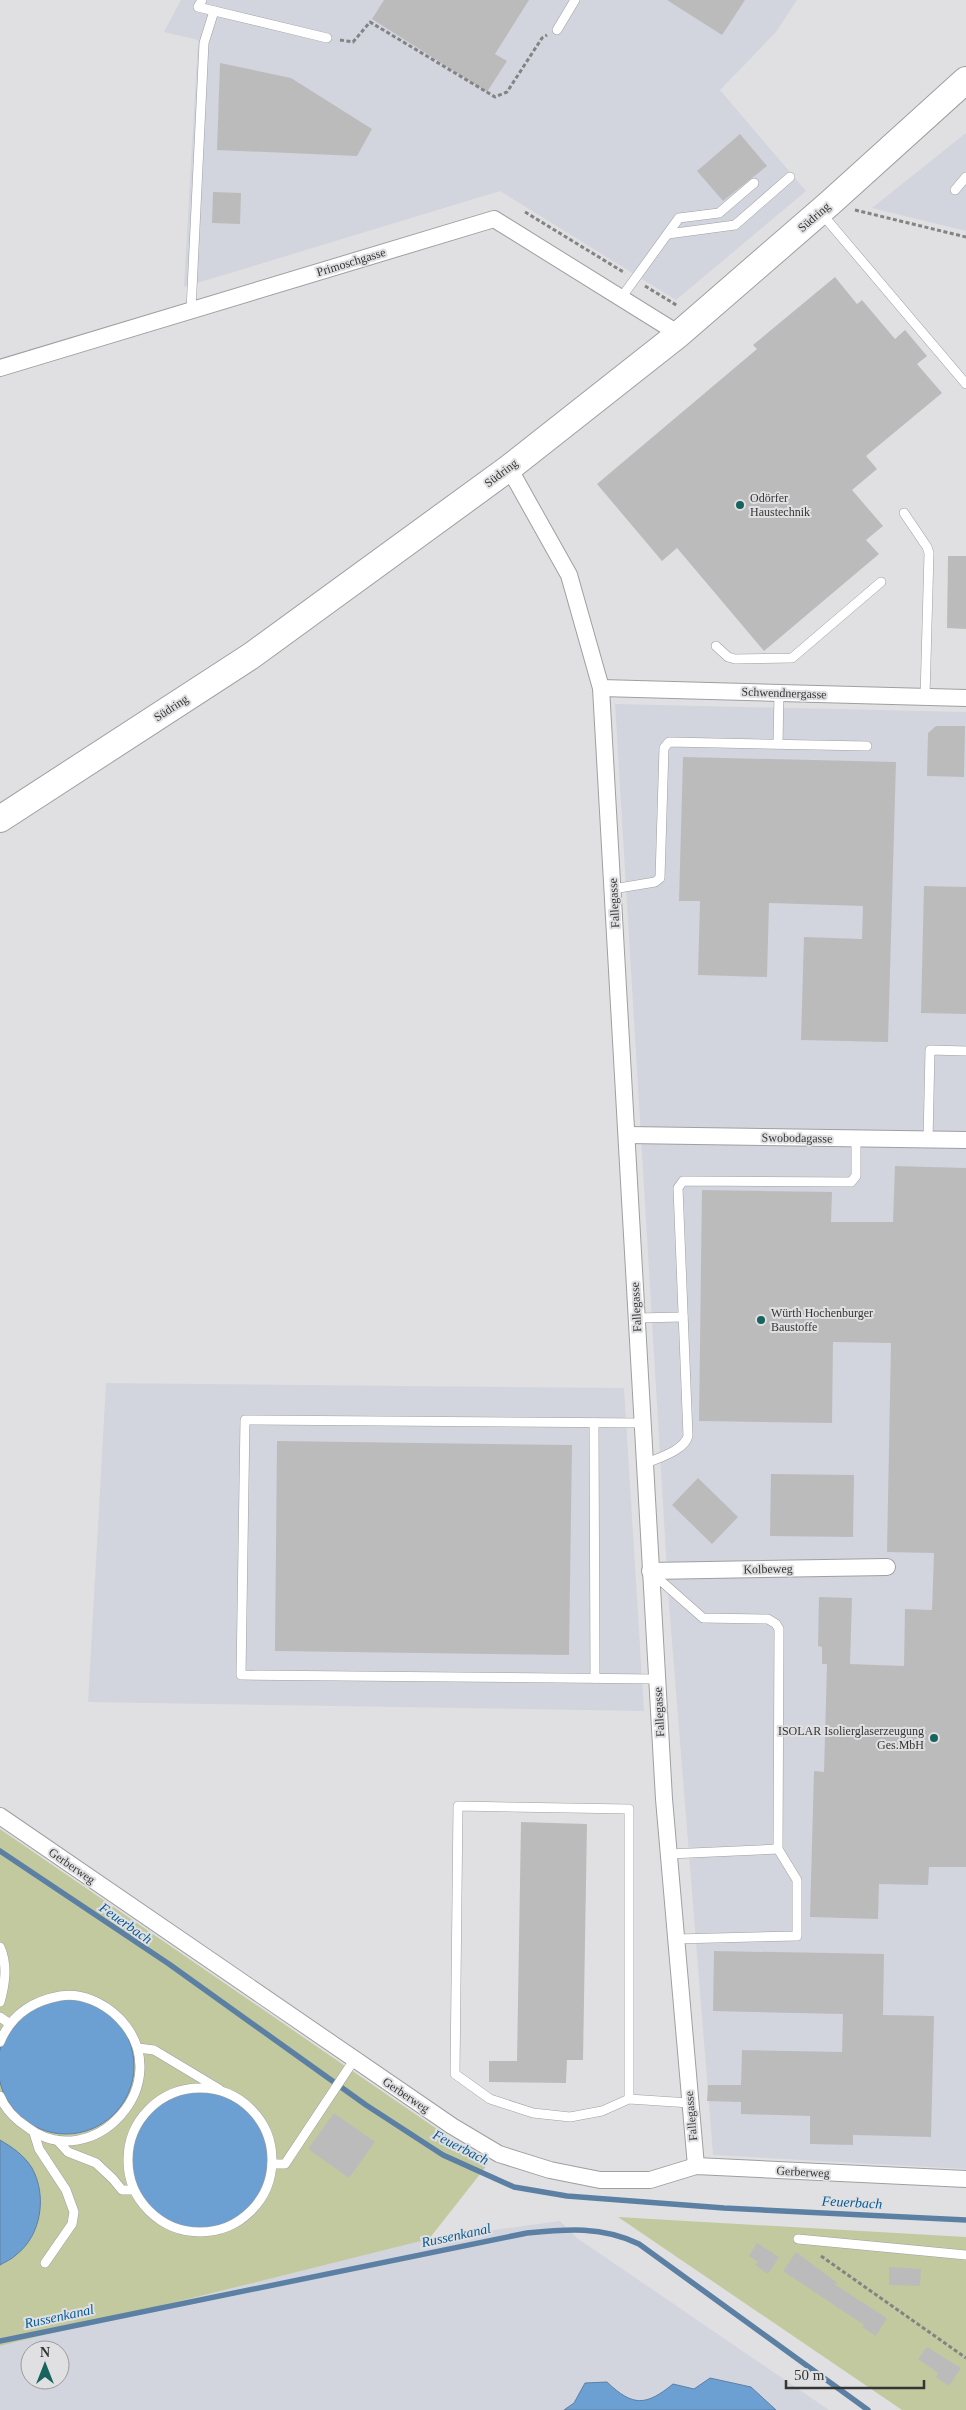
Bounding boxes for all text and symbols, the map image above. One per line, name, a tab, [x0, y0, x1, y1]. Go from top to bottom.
street label: Südring	[795, 199, 833, 235]
street label: Primoschgasse	[315, 245, 387, 279]
street label: Südring	[482, 456, 520, 490]
place label: Odörfer Haustechnik	[750, 491, 810, 519]
marker: Odörfer Haustechnik	[734, 499, 746, 511]
street label: Schwendnergasse	[741, 685, 827, 701]
street label: Südring	[151, 692, 191, 724]
street label: Fallegasse	[606, 878, 622, 928]
street label: Swobodagasse	[762, 1130, 832, 1146]
street label: Fallegasse	[628, 1282, 644, 1332]
place label: Würth Hochenburger Baustoffe	[771, 1306, 873, 1334]
marker: Würth Hochenburger Baustoffe	[755, 1314, 767, 1326]
street label: Kolbeweg	[743, 1562, 793, 1576]
street label: Fallegasse	[651, 1687, 667, 1737]
place label: ISOLAR Isolierglaserzeugung Ges.MbH	[778, 1724, 924, 1752]
marker: ISOLAR Isolierglaserzeugung Ges.MbH	[928, 1732, 940, 1744]
street label: Gerberweg	[46, 1845, 98, 1887]
water label: Feuerbach	[96, 1899, 155, 1947]
street label: Gerberweg	[380, 2074, 432, 2116]
street label: Fallegasse	[682, 2090, 700, 2142]
water label: Feuerbach	[429, 2127, 491, 2168]
street label: Gerberweg	[776, 2164, 830, 2180]
water label: Feuerbach	[820, 2193, 883, 2212]
water label: Russenkanal	[419, 2221, 492, 2250]
water label: Russenkanal	[22, 2302, 95, 2331]
north arrow	[20, 2340, 70, 2390]
text: N	[40, 2345, 50, 2360]
scale bar	[786, 2358, 924, 2390]
text: 50 m	[794, 2367, 825, 2383]

